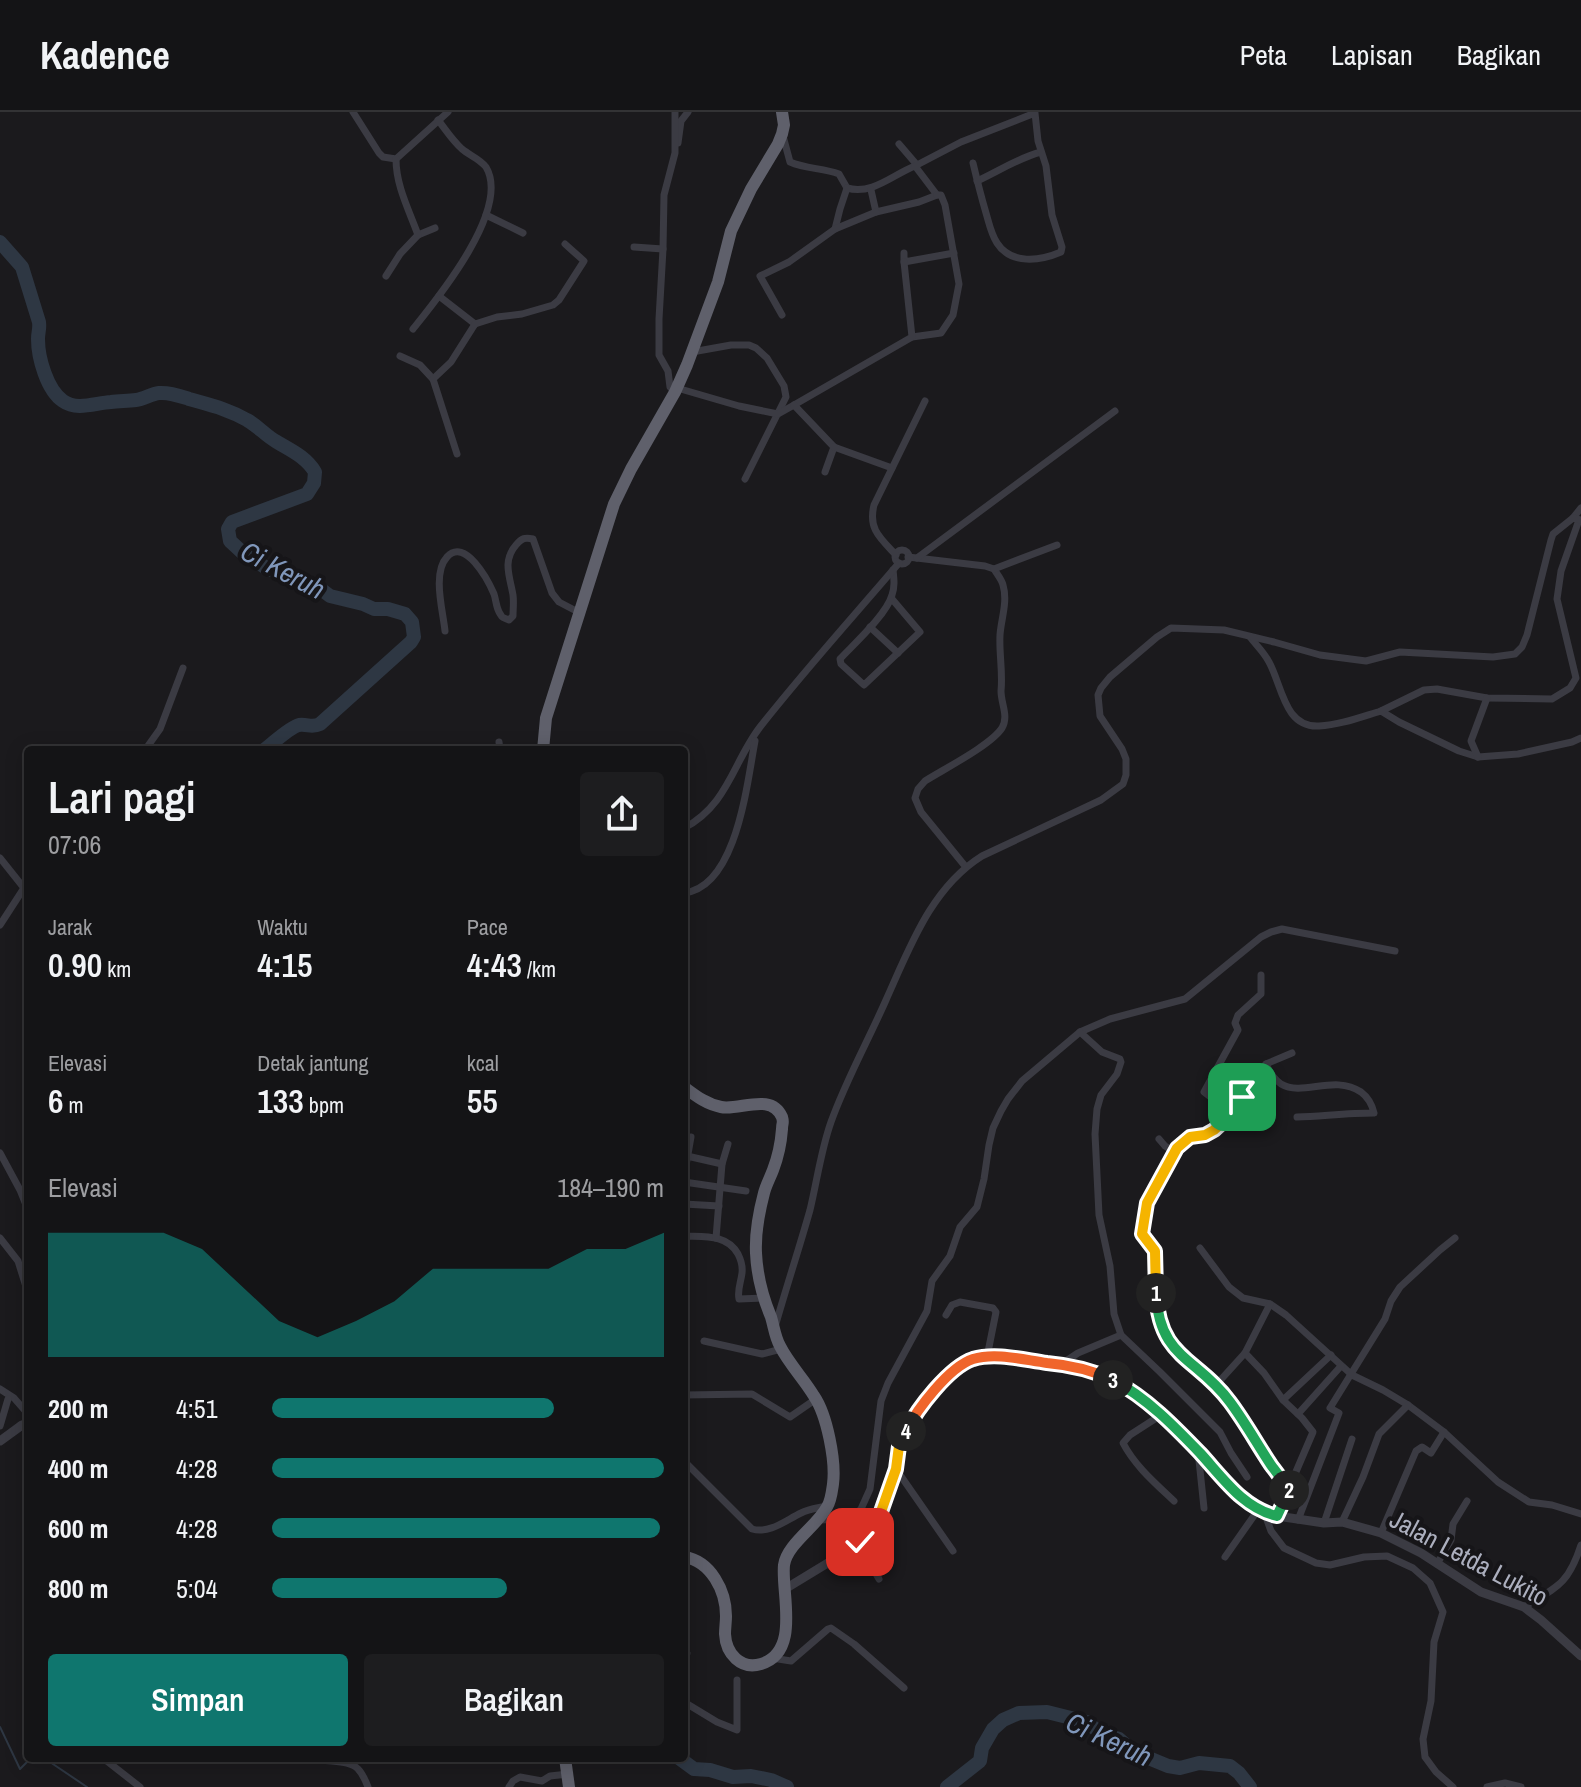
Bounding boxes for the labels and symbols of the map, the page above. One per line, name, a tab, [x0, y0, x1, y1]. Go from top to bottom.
water label: Ci Keruh	[234, 532, 332, 608]
pin	[1208, 1063, 1276, 1131]
pin: 1	[1136, 1273, 1176, 1313]
pin: 3	[1093, 1360, 1133, 1400]
pin: 4	[886, 1411, 926, 1451]
pin: 2	[1269, 1470, 1309, 1510]
street label: Jalan Letda Lukito	[1384, 1501, 1554, 1614]
pin	[826, 1508, 894, 1576]
water label: Ci Keruh	[1060, 1703, 1158, 1775]

